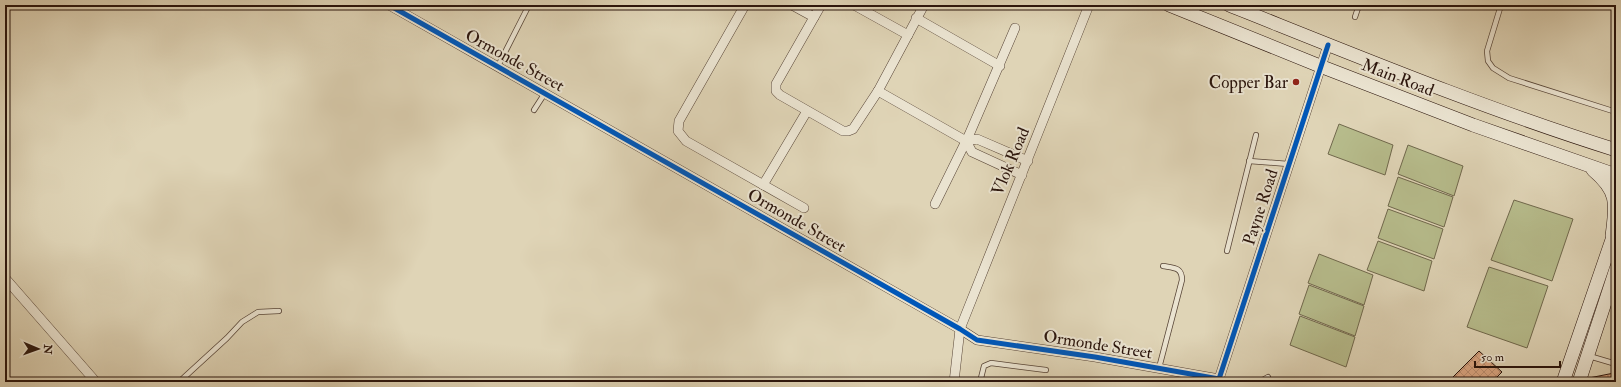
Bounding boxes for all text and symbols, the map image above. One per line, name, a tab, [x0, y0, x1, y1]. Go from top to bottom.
street label: Ormonde Street	[461, 25, 568, 97]
street label: Main Road	[1359, 54, 1438, 101]
place label: Copper Bar	[1209, 72, 1289, 94]
marker: Copper Bar	[1291, 77, 1301, 87]
street label: Vlok Road	[987, 123, 1034, 198]
street label: Payne Road	[1238, 166, 1284, 248]
street label: Ormonde Street	[744, 184, 850, 257]
street label: Ormonde Street	[1042, 326, 1154, 364]
north arrow	[18, 329, 58, 369]
text: N	[41, 343, 54, 356]
scale bar	[1475, 343, 1560, 369]
text: 50 m	[1481, 350, 1505, 365]

